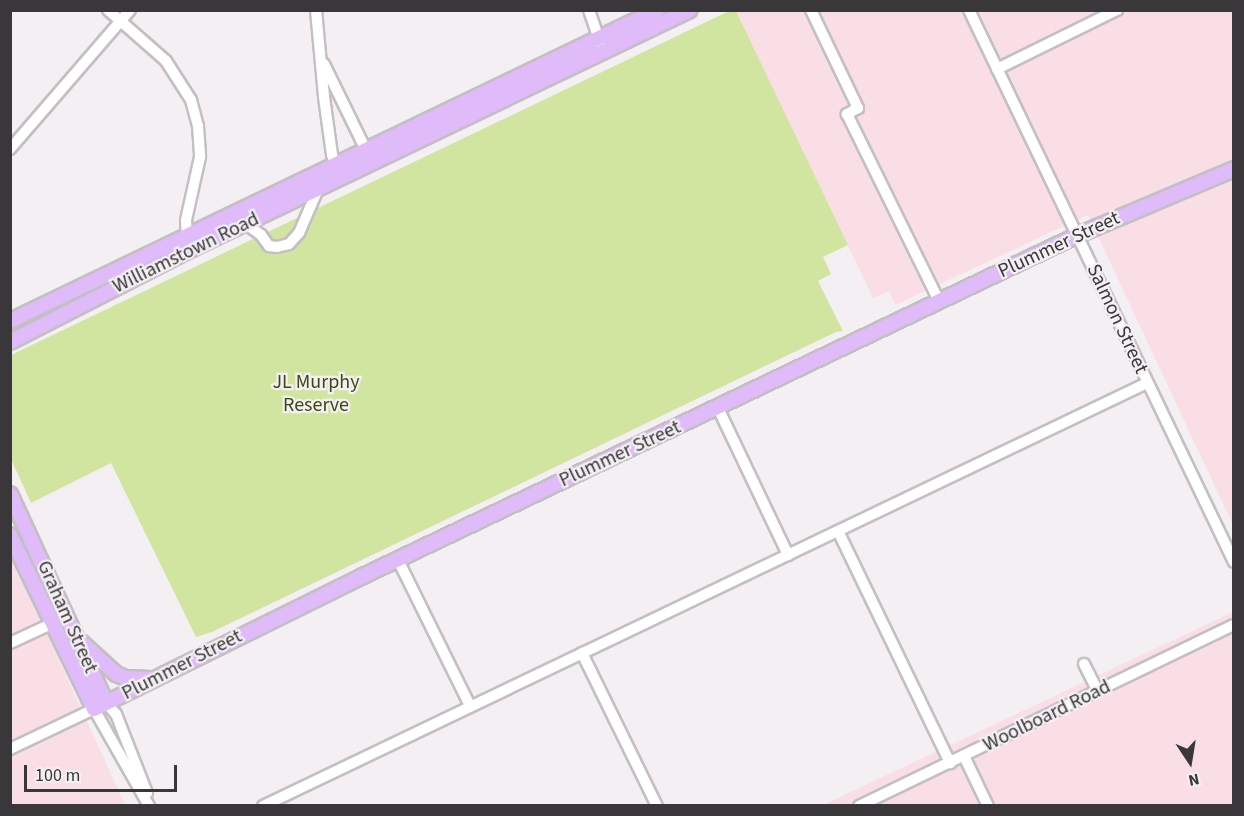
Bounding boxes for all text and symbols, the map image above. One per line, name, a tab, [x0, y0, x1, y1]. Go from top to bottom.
street label: Plummer Street	[994, 206, 1124, 284]
street label: Williamstown Road	[109, 207, 263, 299]
street label: Salmon Street	[1081, 260, 1153, 378]
park label: JL Murphy Reserve	[273, 371, 359, 418]
street label: Plummer Street	[555, 415, 685, 493]
street label: Graham Street	[32, 557, 102, 677]
street label: Plummer Street	[118, 624, 246, 706]
street label: Woolboard Road	[979, 675, 1115, 757]
north arrow	[1160, 732, 1220, 792]
scale bar	[27, 753, 180, 791]
text: 100 m	[35, 763, 80, 788]
text: N	[1186, 768, 1201, 791]

